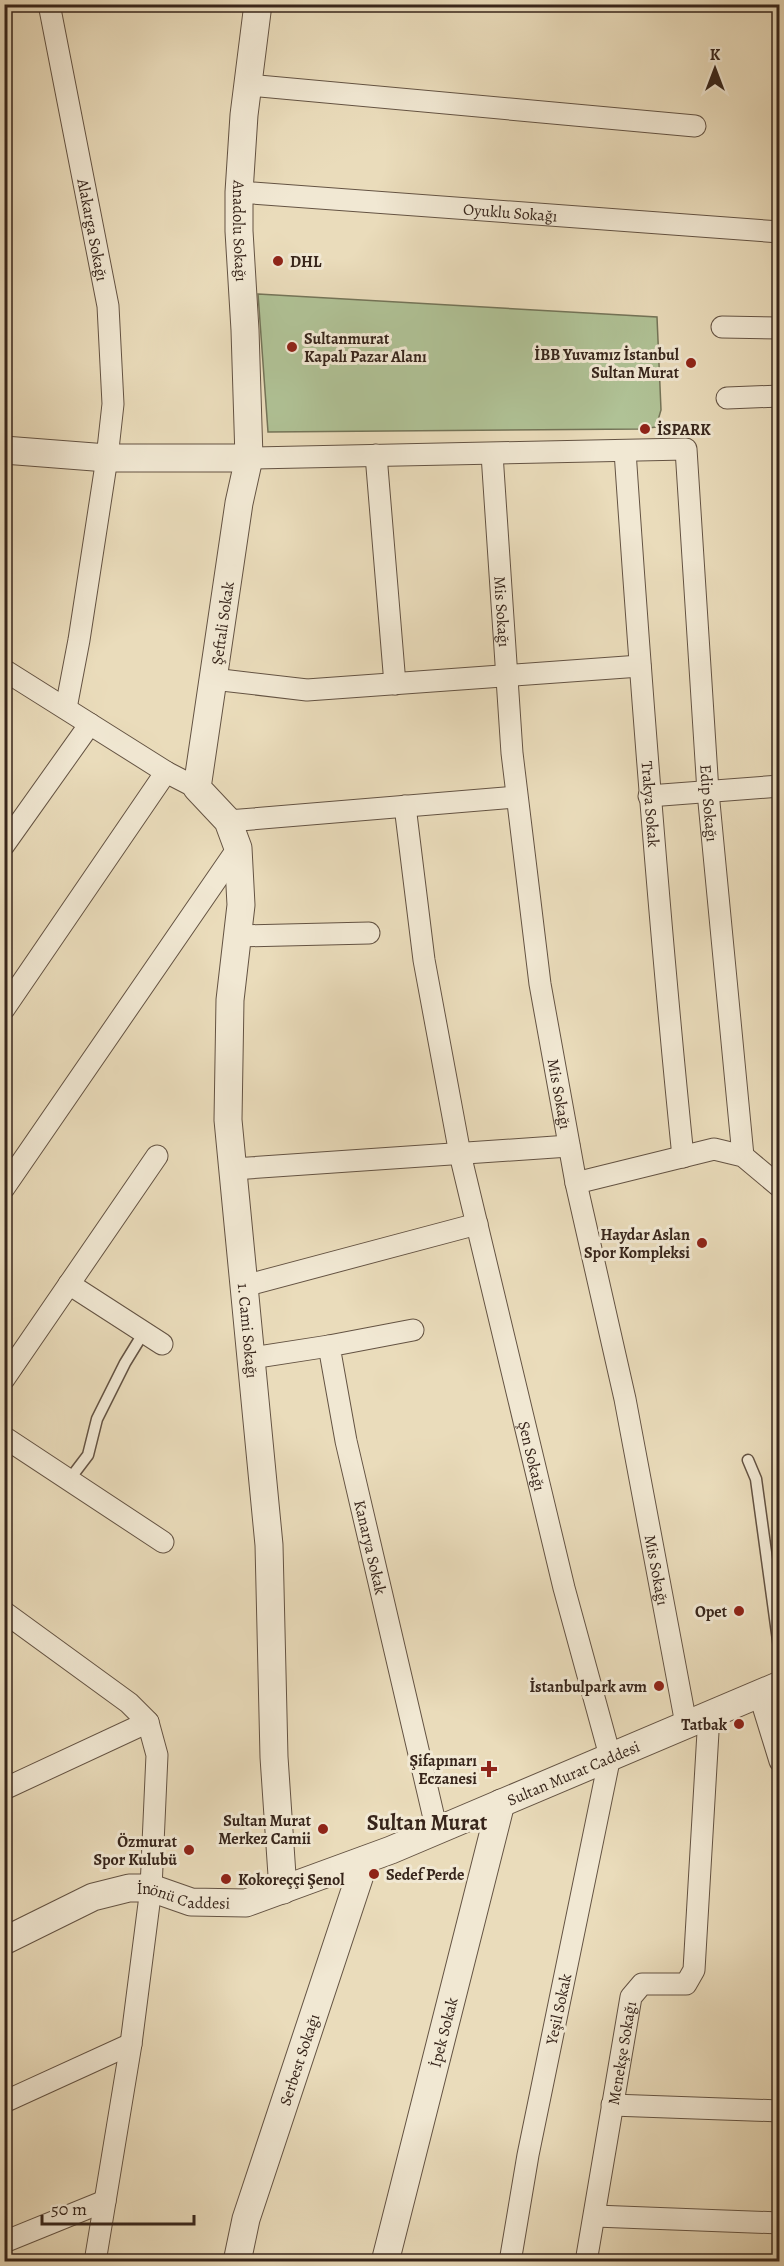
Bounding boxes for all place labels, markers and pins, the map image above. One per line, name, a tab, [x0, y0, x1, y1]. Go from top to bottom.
place label: DHL	[290, 251, 322, 273]
marker: DHL	[271, 254, 285, 268]
place label: Sultanmurat Kapalı Pazar Alanı	[304, 328, 427, 368]
marker: Sultanmurat Kapalı Pazar Alanı	[285, 340, 299, 354]
place label: İBB Yuvamız İstanbul Sultan Murat	[534, 344, 680, 384]
marker: İBB Yuvamız İstanbul Sultan Murat	[684, 356, 698, 370]
place label: İSPARK	[657, 419, 711, 441]
marker: İSPARK	[638, 422, 652, 436]
place label: Haydar Aslan Spor Kompleksi	[584, 1224, 690, 1264]
marker: Haydar Aslan Spor Kompleksi	[695, 1236, 709, 1250]
place label: Opet	[695, 1601, 728, 1623]
marker: Opet	[732, 1604, 746, 1618]
place label: İstanbulpark avm	[529, 1676, 648, 1698]
marker: İstanbulpark avm	[652, 1679, 666, 1693]
place label: Tatbak	[681, 1714, 728, 1736]
marker: Tatbak	[732, 1717, 746, 1731]
place label: Şifapınarı Eczanesi	[410, 1750, 477, 1790]
marker: Şifapınarı Eczanesi	[482, 1762, 496, 1776]
place label: Sultan Murat Merkez Camii	[218, 1810, 312, 1850]
marker: Sultan Murat Merkez Camii	[316, 1822, 330, 1836]
place label: Özmurat Spor Kulubü	[93, 1831, 178, 1871]
marker: Özmurat Spor Kulubü	[182, 1843, 196, 1857]
place label: Sedef Perde	[386, 1864, 464, 1886]
marker: Sedef Perde	[367, 1867, 381, 1881]
place label: Kokoreççi Şenol	[238, 1869, 345, 1891]
marker: Kokoreççi Şenol	[219, 1872, 233, 1886]

